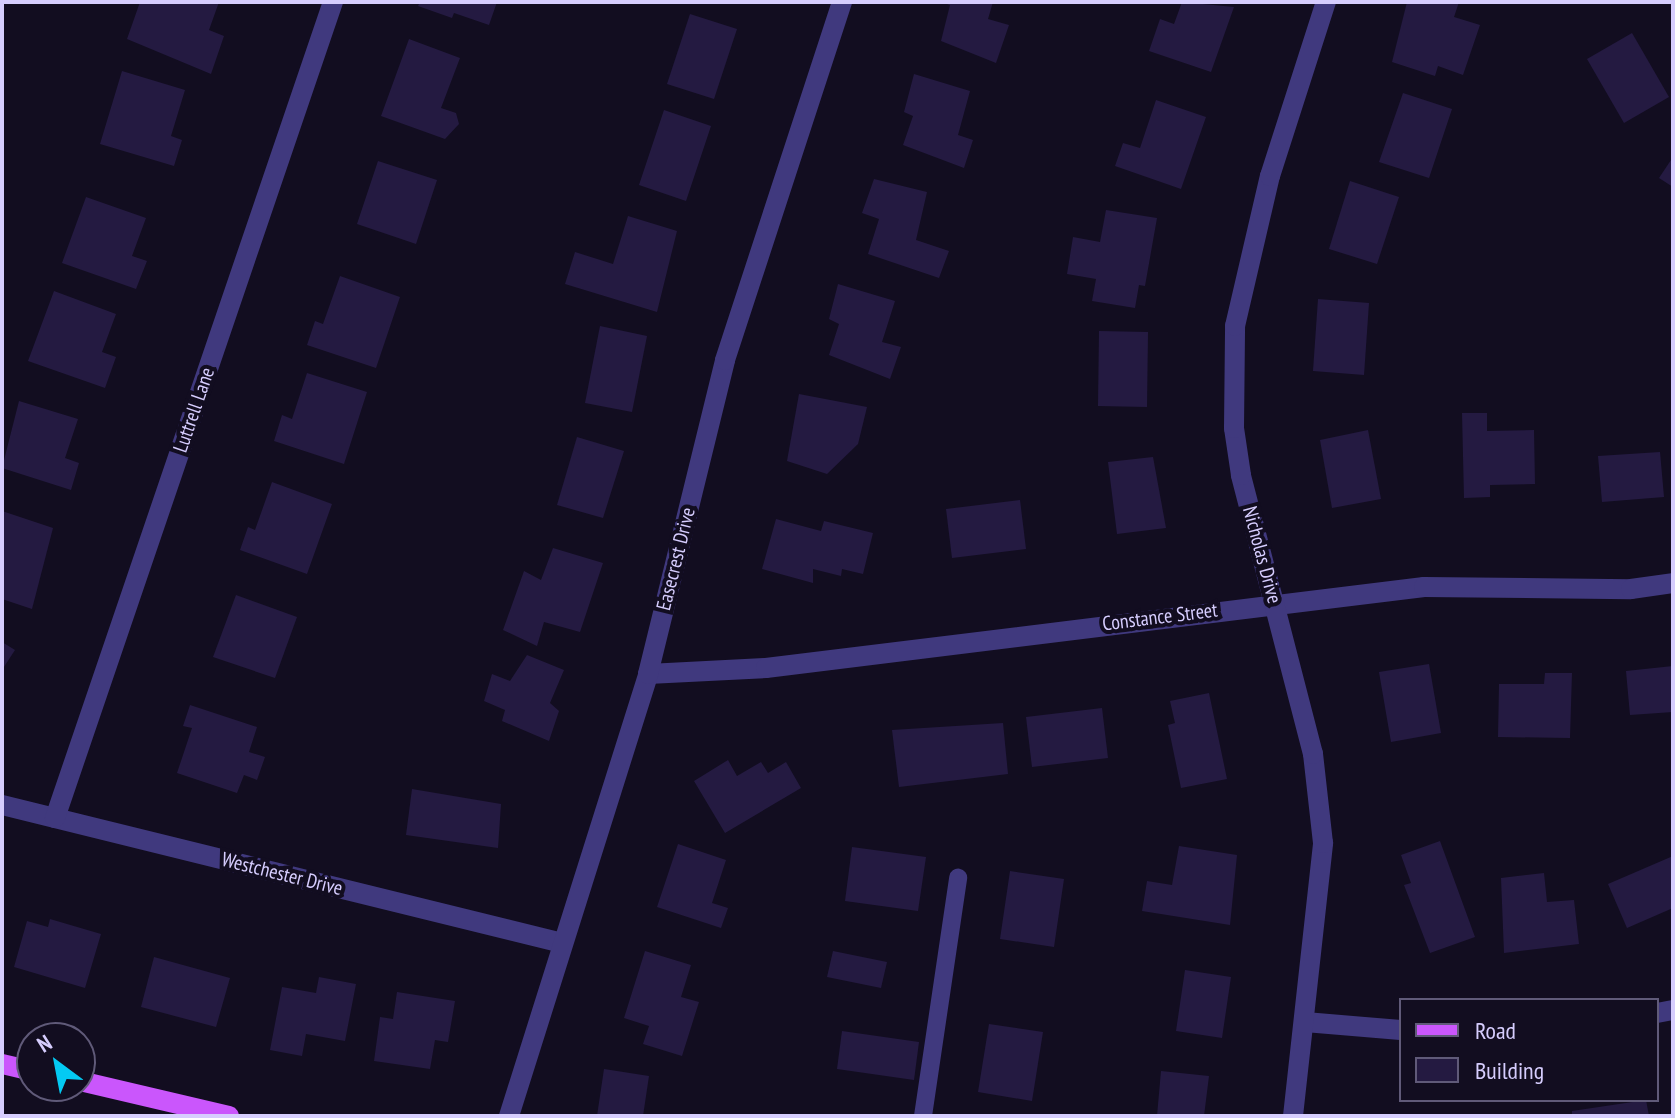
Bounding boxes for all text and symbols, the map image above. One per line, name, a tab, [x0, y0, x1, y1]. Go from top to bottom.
street label: Luttrell Lane	[168, 364, 220, 456]
street label: Nicholas Drive	[1238, 504, 1286, 606]
street label: Easecrest Drive	[652, 505, 700, 613]
street label: Constance Street	[1101, 598, 1219, 636]
street label: Westchester Drive	[219, 847, 345, 901]
legend	[1399, 998, 1659, 1102]
text: Road	[1475, 1015, 1516, 1046]
north arrow	[16, 1022, 96, 1102]
text: N	[32, 1028, 57, 1058]
text: Building	[1475, 1055, 1544, 1086]

